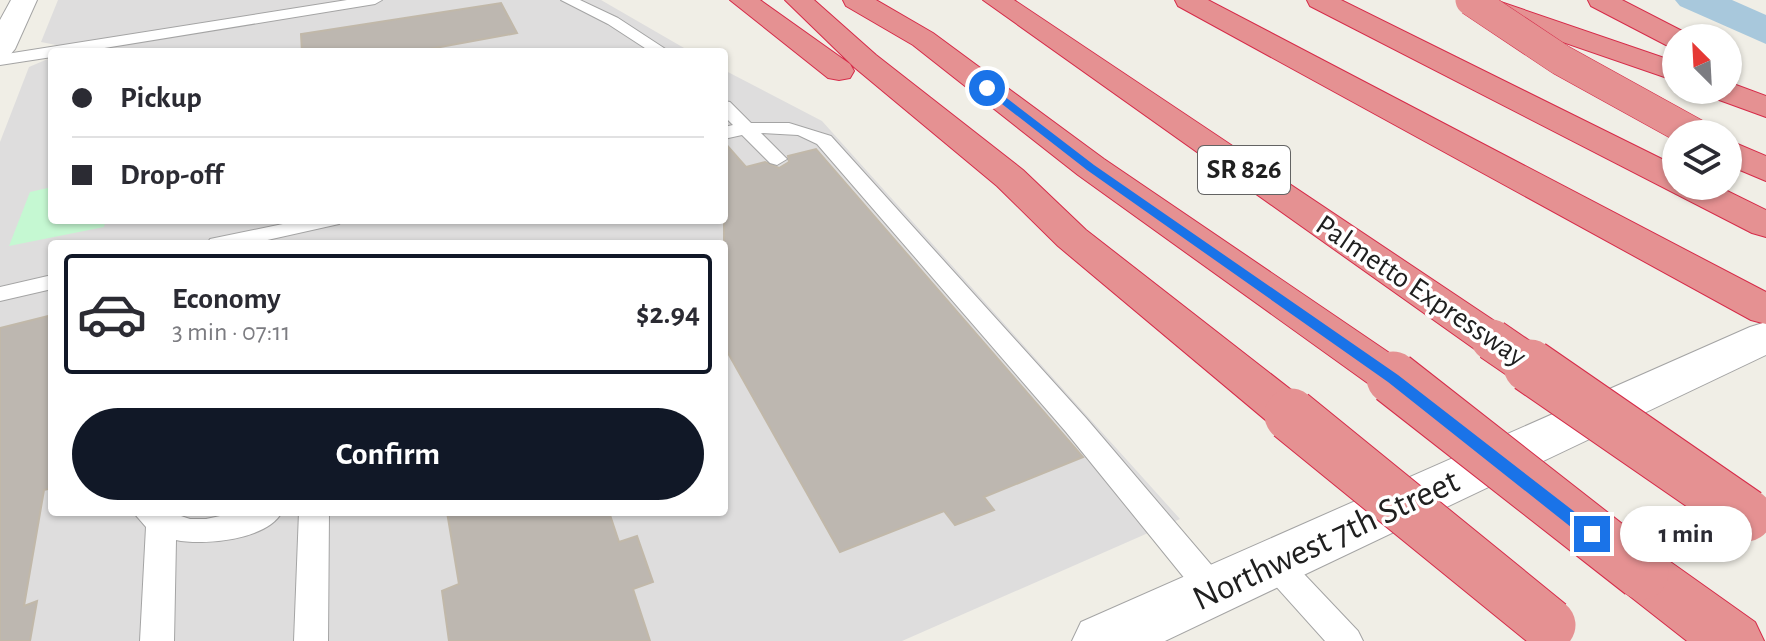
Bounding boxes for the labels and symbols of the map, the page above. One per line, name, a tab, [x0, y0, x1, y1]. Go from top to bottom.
north arrow	[1662, 24, 1742, 104]
route start	[969, 70, 1005, 106]
road number: SR 826	[1198, 146, 1290, 194]
street label: Palmetto Expressway	[1310, 210, 1532, 372]
street label: Northwest 7th Street	[1187, 462, 1465, 617]
callout: 1 min	[1620, 506, 1752, 562]
route end	[1574, 516, 1610, 552]

